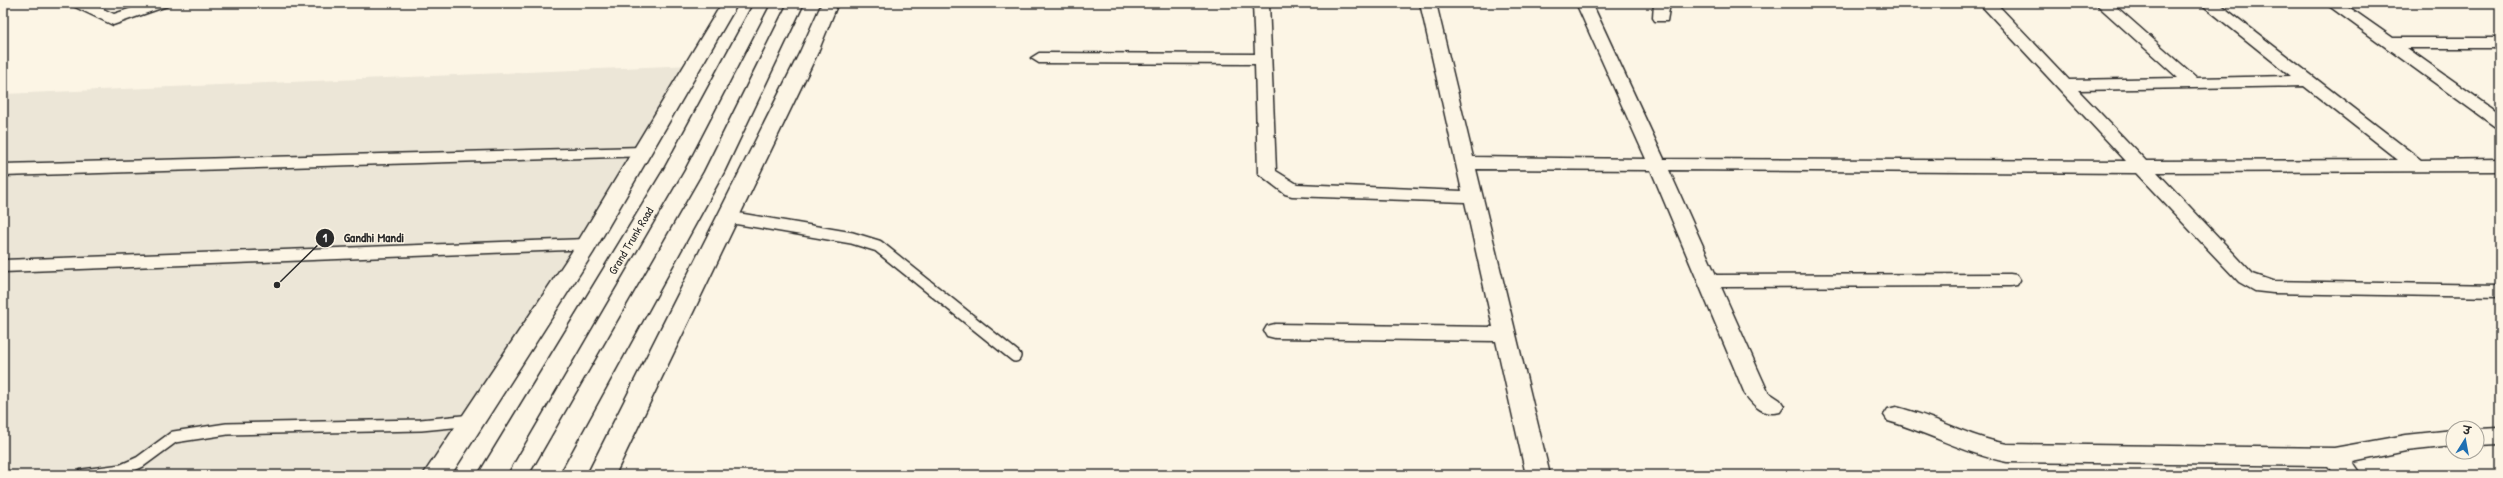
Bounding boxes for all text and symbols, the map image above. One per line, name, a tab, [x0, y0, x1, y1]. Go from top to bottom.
street label: Grand Trunk Road	[604, 204, 658, 278]
callout: Gandhi Mandi	[315, 225, 412, 250]
text: Gandhi Mandi	[344, 228, 404, 246]
text: 1	[323, 229, 328, 246]
north arrow	[2445, 420, 2485, 460]
text: उ	[2461, 422, 2473, 438]

